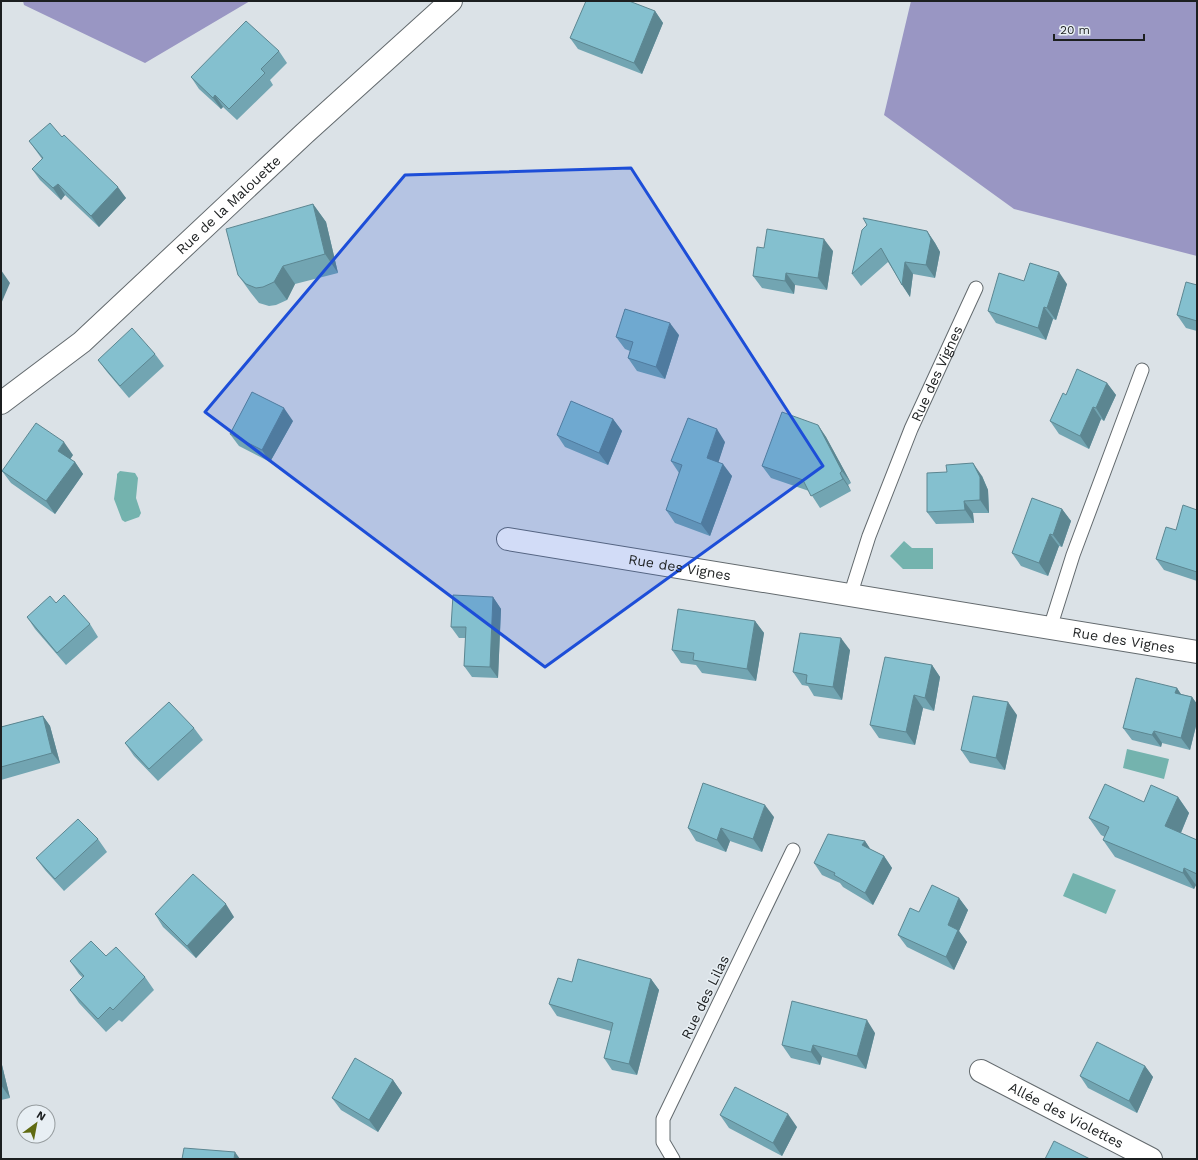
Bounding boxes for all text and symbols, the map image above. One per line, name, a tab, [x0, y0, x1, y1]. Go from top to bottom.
scale bar	[1054, 16, 1144, 42]
text: 20 m	[1060, 23, 1090, 37]
street label: Rue de la Malouette	[173, 152, 284, 257]
street label: Rue des Vignes	[908, 323, 966, 424]
street label: Rue des Vignes	[627, 551, 732, 583]
street label: Rue des Vignes	[1071, 624, 1176, 656]
street label: Rue des Lilas	[678, 952, 732, 1042]
street label: Allée des Violettes	[1006, 1079, 1126, 1151]
north arrow	[16, 1104, 56, 1144]
text: N	[34, 1108, 48, 1124]

